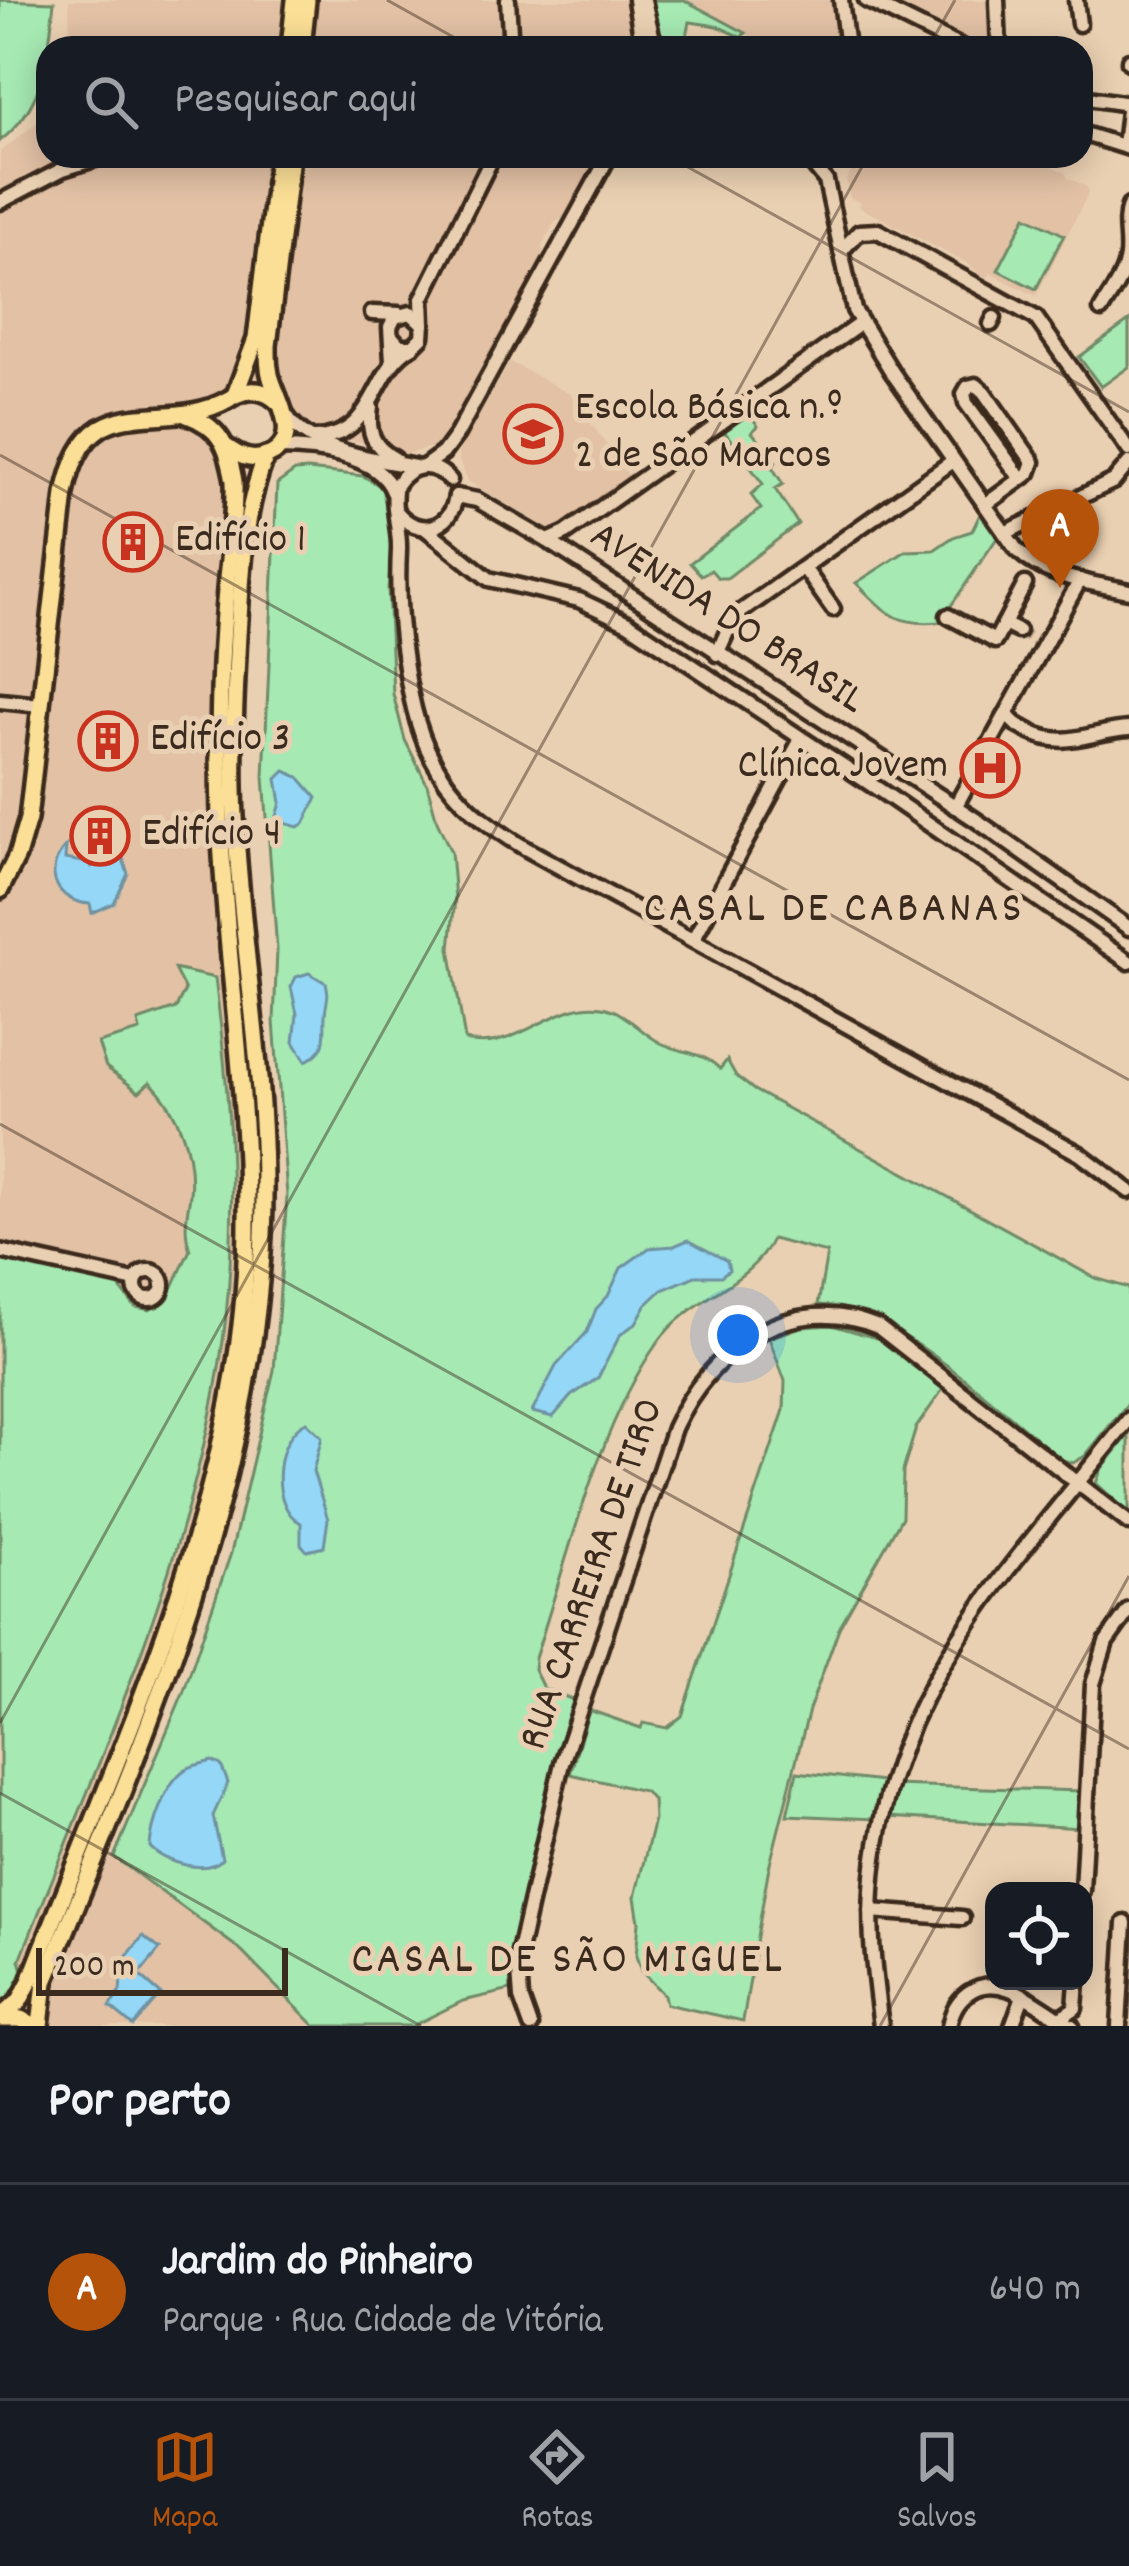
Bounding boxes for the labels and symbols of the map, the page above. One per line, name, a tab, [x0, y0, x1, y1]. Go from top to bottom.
place label: Escola Básica n.º 2 de São Marcos	[575, 380, 844, 488]
school or university icon: Escola Básica n.º 2 de São Marcos	[502, 403, 564, 465]
pin: A	[1021, 489, 1099, 588]
street label: AVENIDA DO BRASIL	[576, 508, 876, 732]
building icon: Edifício 1	[102, 511, 164, 573]
place label: Edifício 1	[175, 512, 306, 572]
building icon: Edifício 3	[77, 710, 139, 772]
place label: Edifício 3	[150, 711, 291, 771]
hospital icon: Clínica Jovem	[959, 737, 1021, 799]
place label: Clínica Jovem	[737, 738, 948, 798]
building icon: Edifício 4	[69, 805, 131, 867]
place label: Edifício 4	[142, 806, 281, 866]
district label: CASAL DE CABANAS	[643, 879, 1025, 943]
your location	[708, 1305, 768, 1365]
street label: RUA CARREIRA DE TIRO	[506, 1391, 682, 1759]
district label: CASAL DE SÃO MIGUEL	[351, 1930, 785, 1994]
scale bar	[36, 1942, 288, 1995]

